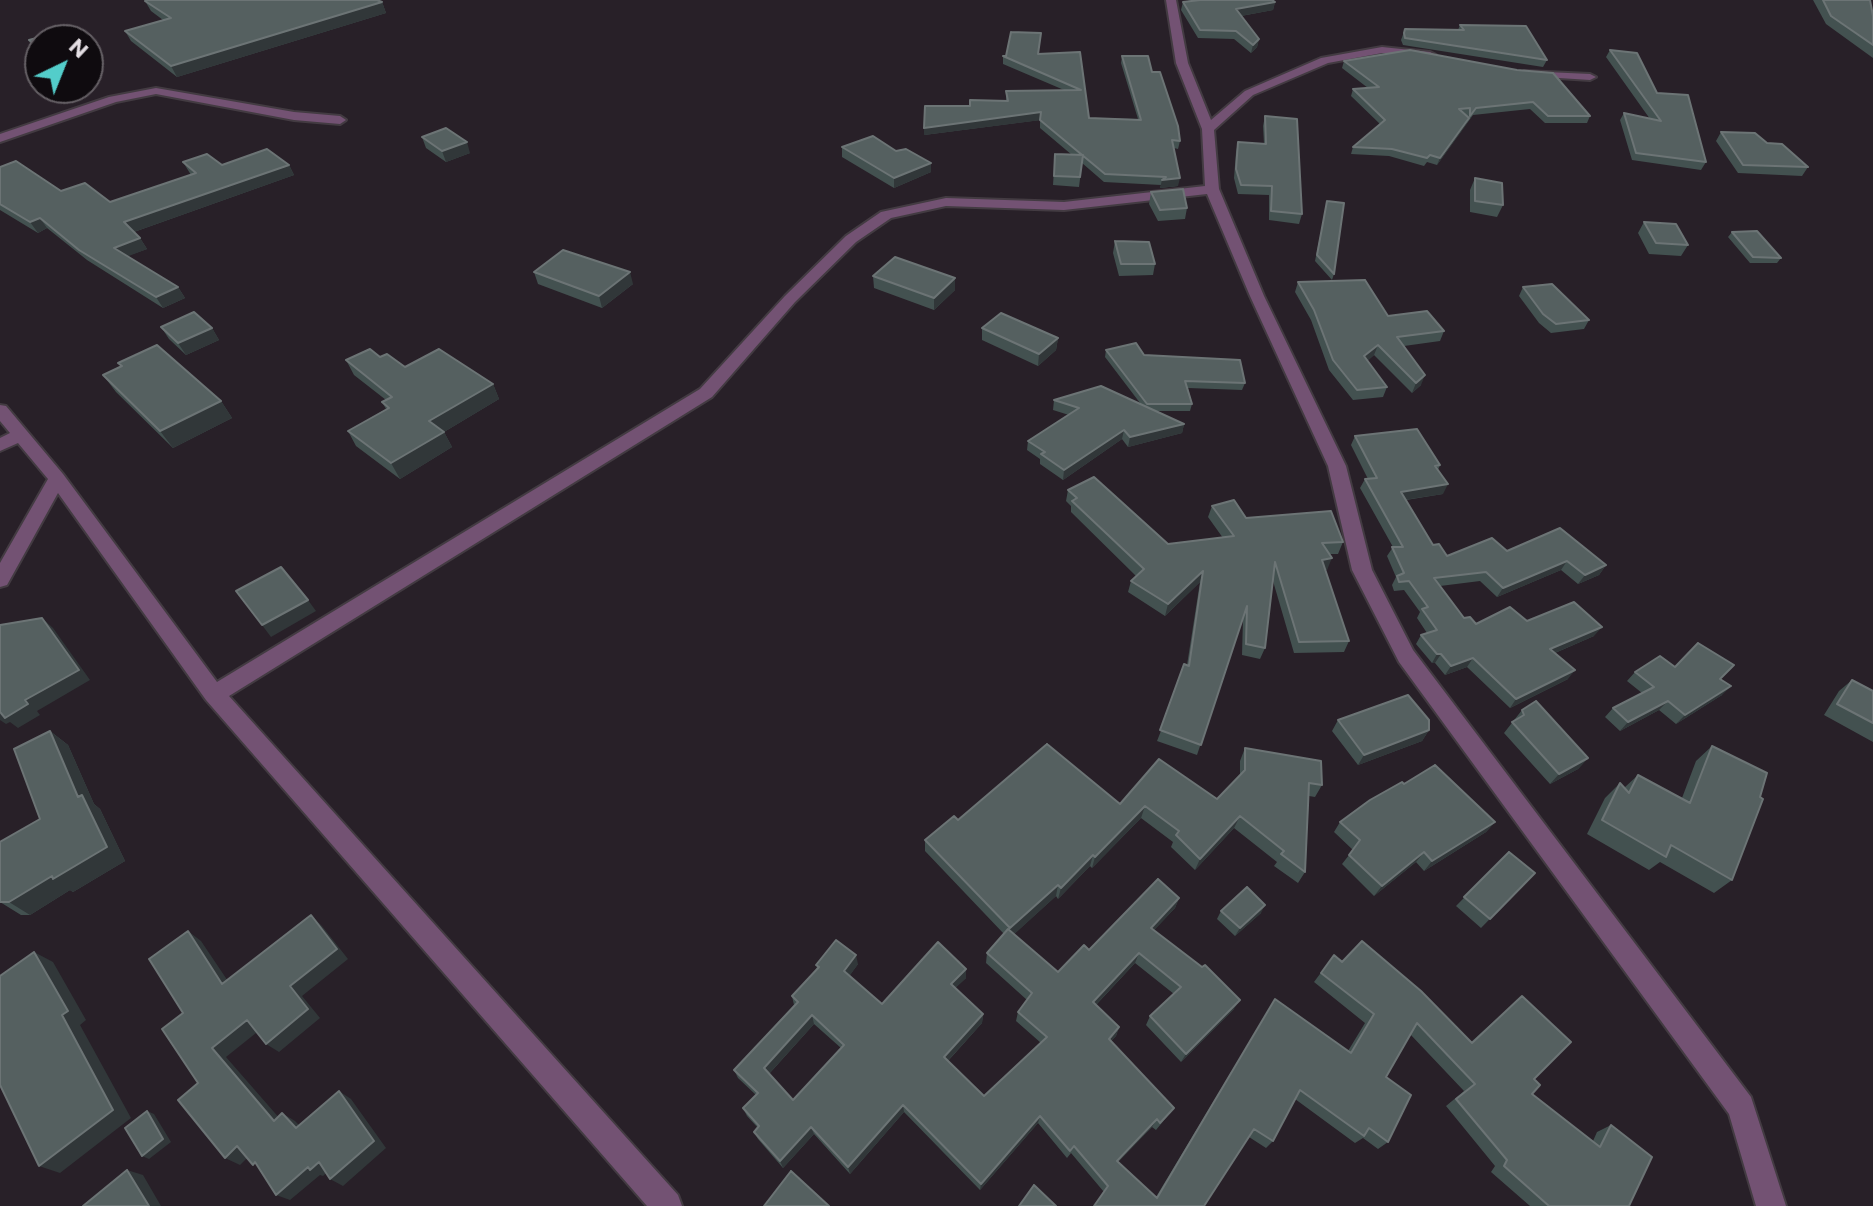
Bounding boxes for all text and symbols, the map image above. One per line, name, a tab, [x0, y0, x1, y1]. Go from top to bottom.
north arrow	[24, 24, 104, 104]
text: N	[64, 32, 95, 63]

